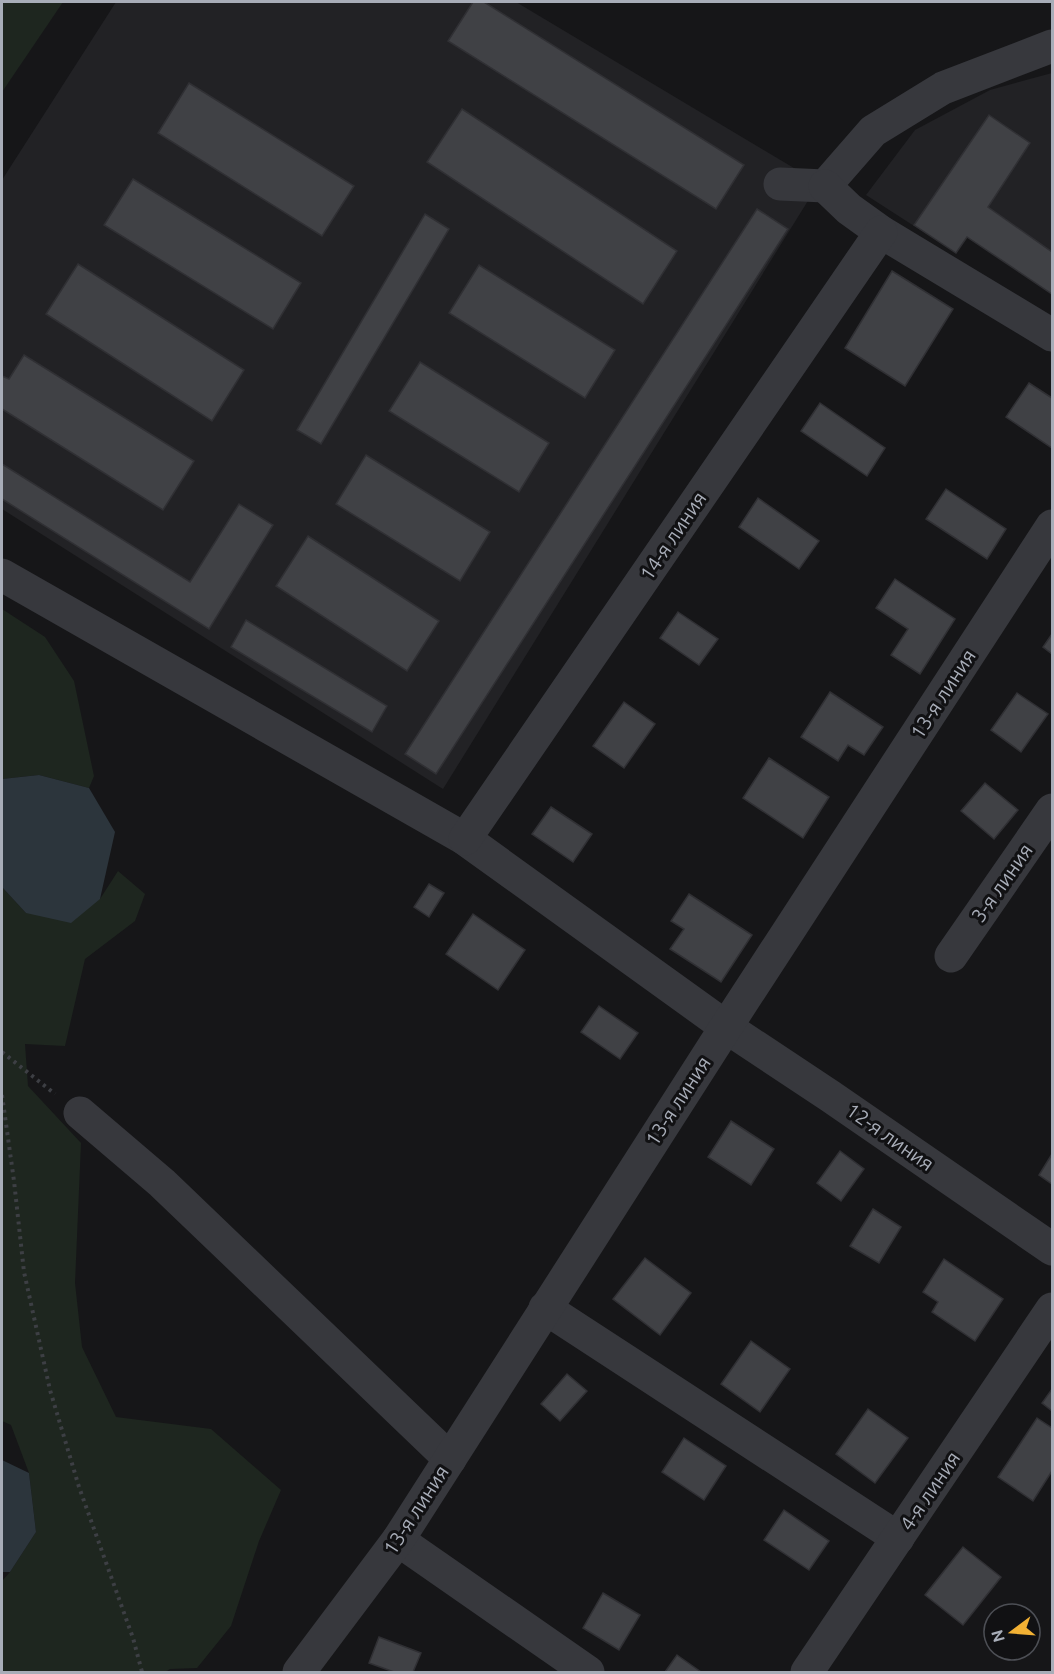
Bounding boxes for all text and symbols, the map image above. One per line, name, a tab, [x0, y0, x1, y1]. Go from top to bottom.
street label: 14-я линия	[635, 487, 711, 584]
street label: 13-я линия	[905, 645, 980, 743]
street label: 3-я линия	[966, 839, 1037, 926]
street label: 13-я линия	[640, 1052, 715, 1150]
street label: 12-я линия	[842, 1098, 938, 1175]
street label: 4-я линия	[895, 1447, 964, 1535]
street label: 13-я линия	[378, 1461, 453, 1559]
north arrow	[982, 1602, 1042, 1662]
text: N	[987, 1628, 1008, 1644]

